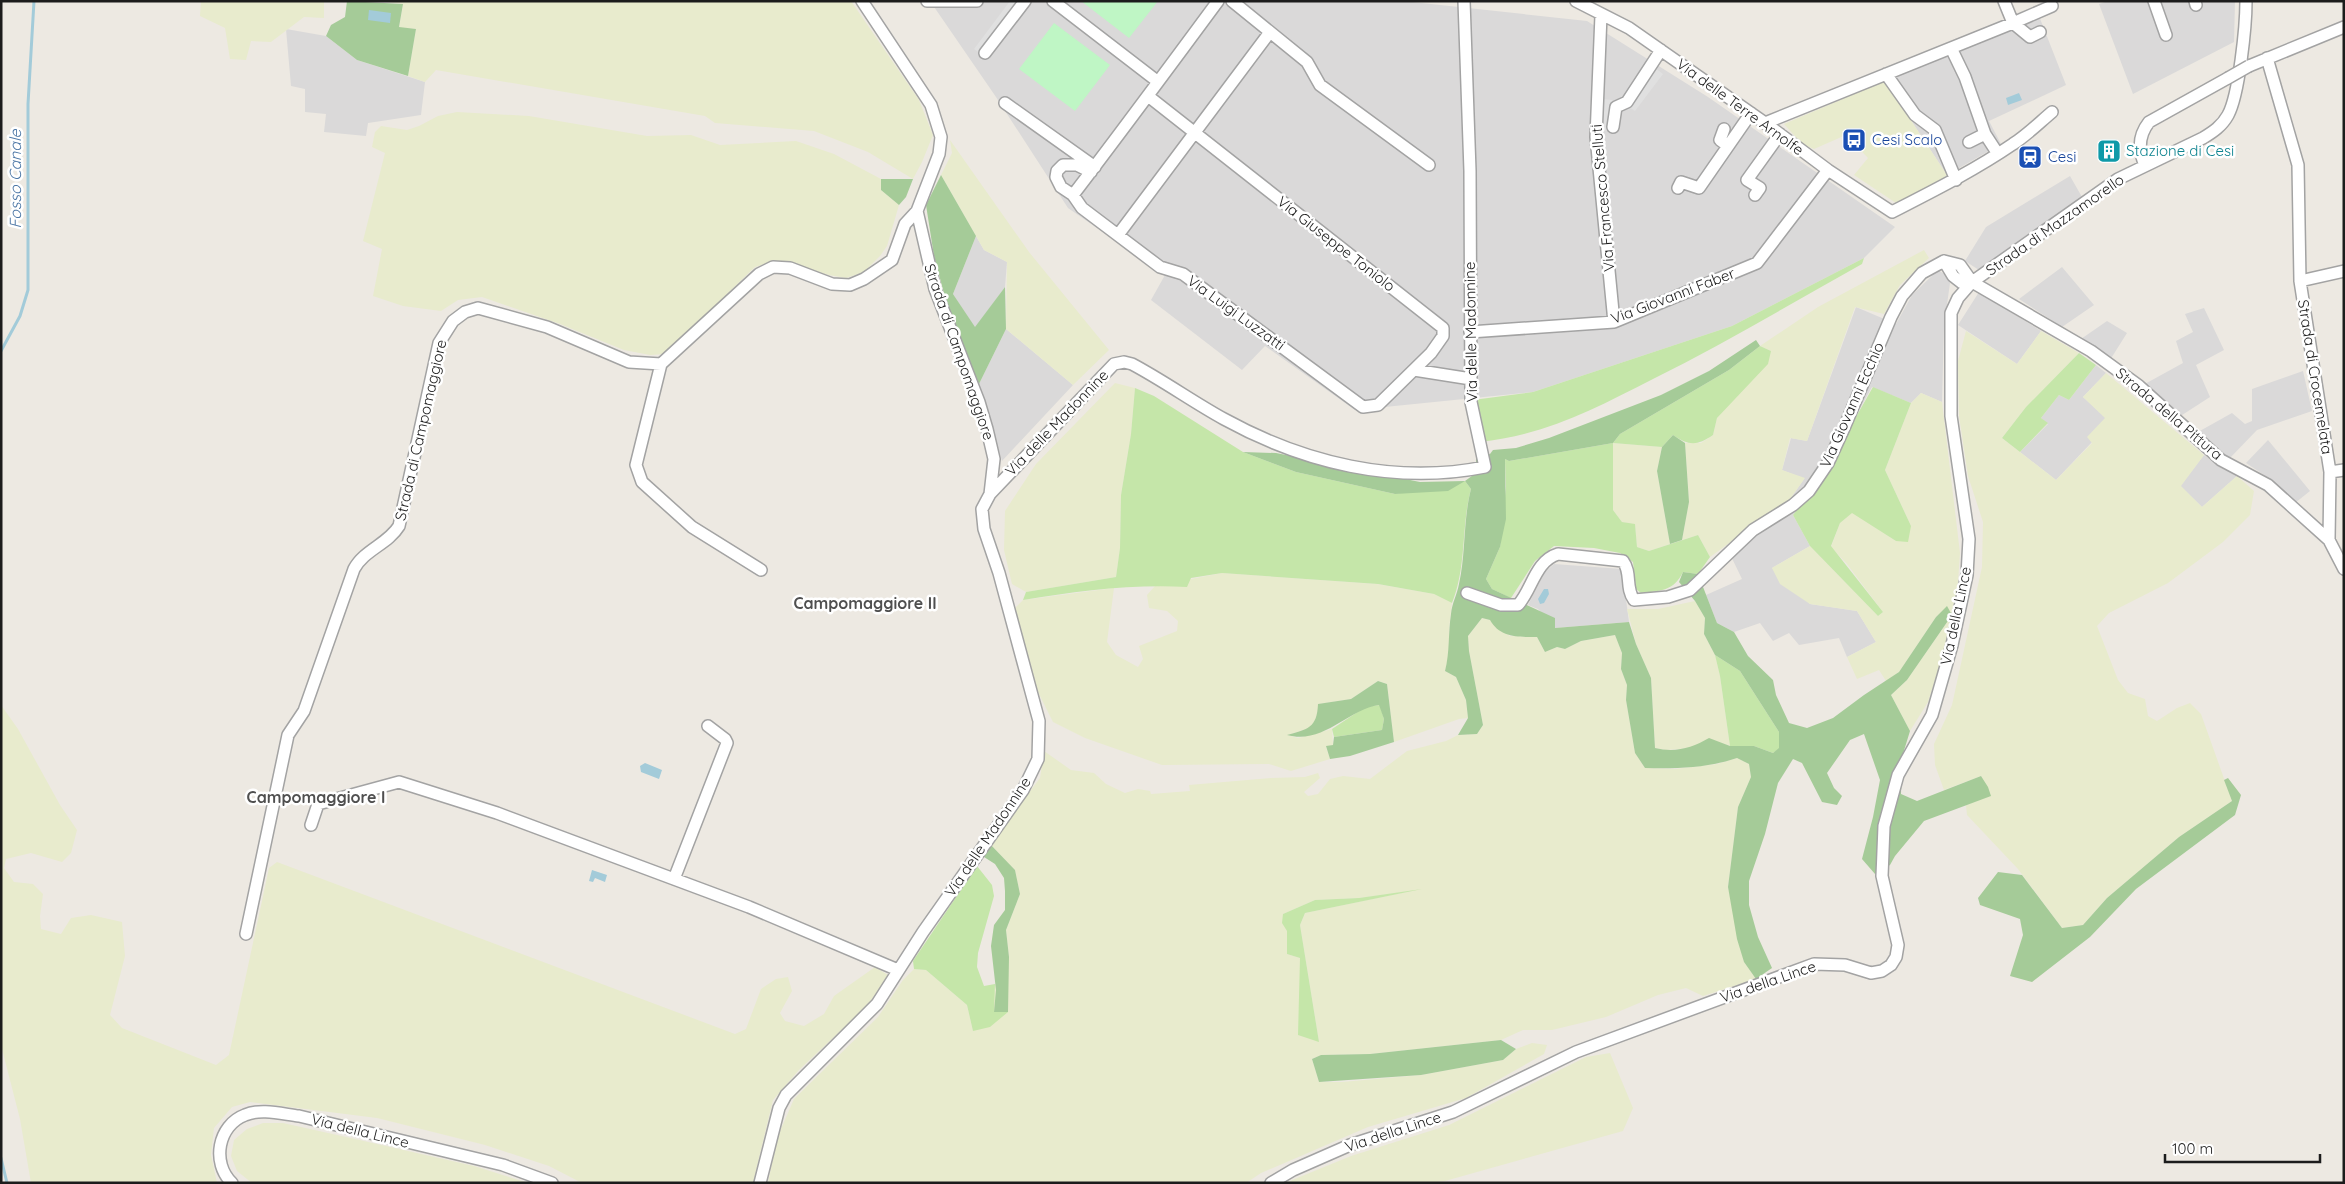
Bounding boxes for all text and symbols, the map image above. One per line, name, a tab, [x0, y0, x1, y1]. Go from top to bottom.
street label: Via delle Terre Arnolfe	[1673, 54, 1808, 159]
street label: Via Francesco Stelluti	[1587, 124, 1618, 273]
bus stop icon: Cesi Scalo	[1841, 127, 1867, 153]
water label: Fosso Canale	[5, 128, 25, 229]
place label: Cesi Scalo	[1872, 130, 1942, 149]
building icon: Stazione di Cesi	[2096, 138, 2122, 164]
place label: Stazione di Cesi	[2126, 141, 2234, 160]
station icon: Cesi	[2017, 144, 2043, 170]
place label: Cesi	[2048, 147, 2077, 166]
street label: Strada di Mazzamorello	[1982, 170, 2127, 279]
street label: Via Giuseppe Toniolo	[1274, 192, 1399, 296]
street label: Strada di Campomaggiore	[920, 261, 999, 443]
street label: Via delle Madonnine	[1460, 262, 1481, 402]
street label: Via Giovanni Faber	[1608, 263, 1738, 328]
street label: Via Luigi Luzzatti	[1184, 271, 1289, 354]
street label: Strada di Crocemelata	[2294, 298, 2337, 456]
street label: Strada di Campomaggiore	[390, 337, 451, 522]
street label: Via Giovanni Ecchio	[1815, 339, 1888, 471]
street label: Strada della Pittura	[2112, 363, 2227, 464]
street label: Via delle Madonnine	[1001, 365, 1112, 480]
street label: Via della Lince	[1936, 565, 1975, 667]
district label: Campomaggiore II	[793, 593, 937, 613]
street label: Via delle Madonnine	[940, 773, 1035, 900]
district label: Campomaggiore I	[247, 787, 385, 807]
street label: Via della Lince	[1717, 956, 1818, 1007]
street label: Via della Lince	[1342, 1107, 1443, 1156]
street label: Via della Lince	[309, 1109, 411, 1152]
scale bar	[2165, 1132, 2320, 1164]
text: 100 m	[2172, 1139, 2213, 1158]

